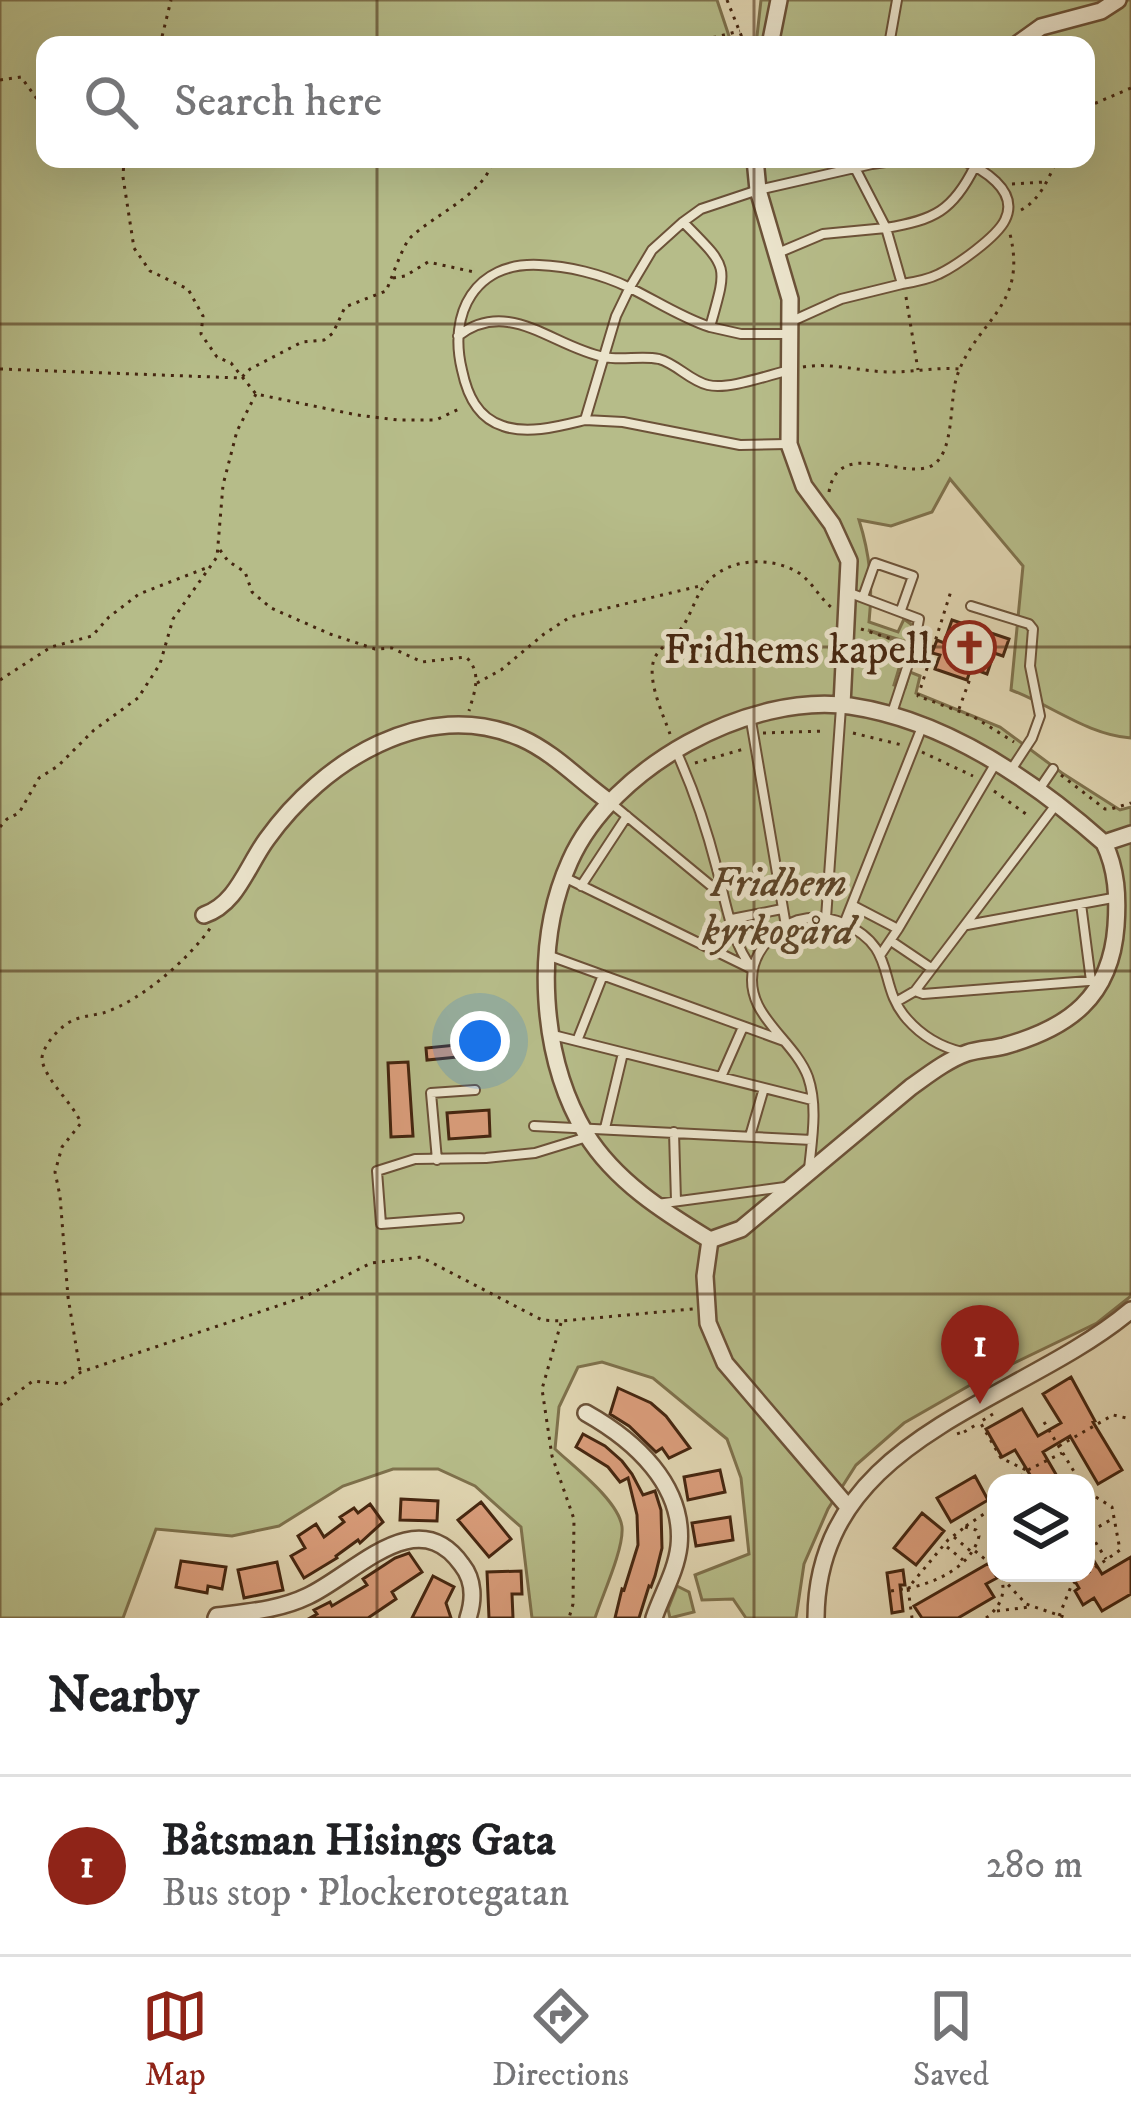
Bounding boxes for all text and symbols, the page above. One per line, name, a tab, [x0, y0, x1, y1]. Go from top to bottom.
search box	[36, 36, 1095, 168]
icon: search	[78, 69, 144, 135]
text: Search here	[174, 74, 382, 130]
church icon: Fridhems kapell	[942, 620, 998, 676]
place label: Fridhems kapell	[664, 625, 931, 677]
park label: Fridhem kyrkogård	[701, 858, 860, 958]
your location	[450, 1011, 510, 1071]
pin: 1	[941, 1305, 1019, 1404]
map controls	[987, 1474, 1095, 1582]
button: layers	[987, 1474, 1095, 1582]
text: Nearby	[48, 1664, 199, 1728]
text: Båtsman Hisings Gata	[162, 1813, 555, 1869]
text: 1	[80, 1841, 94, 1890]
text: 280 m	[986, 1841, 1083, 1890]
text: Bus stop · Plockerotegatan	[162, 1869, 569, 1918]
tab: Map	[142, 1983, 208, 2096]
tab: Directions	[492, 1983, 629, 2096]
tab: Saved	[913, 1983, 989, 2096]

